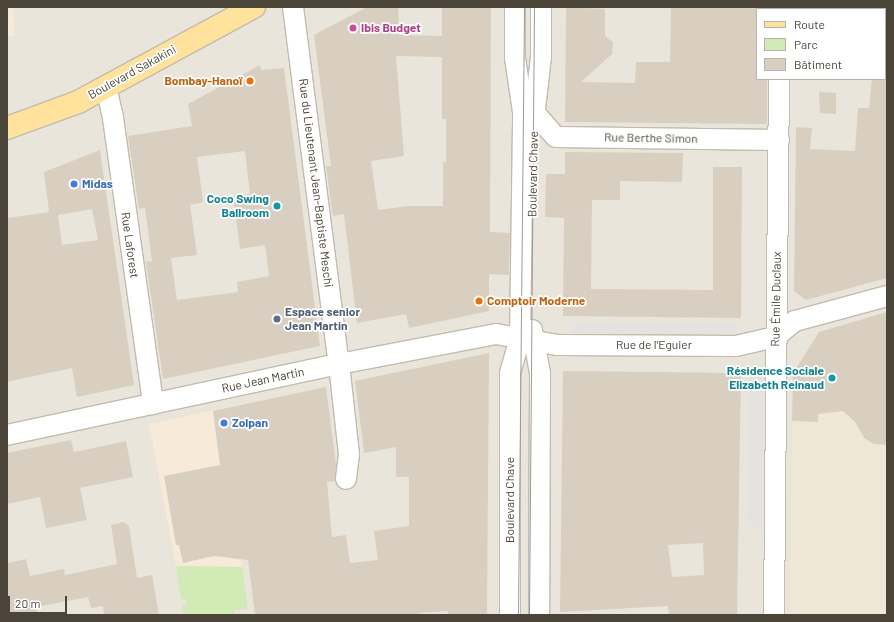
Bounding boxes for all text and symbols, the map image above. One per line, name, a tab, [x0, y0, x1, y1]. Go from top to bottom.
legend	[756, 8, 886, 80]
text: Route	[794, 17, 825, 31]
place label: Ibis Budget	[361, 21, 421, 35]
marker: Ibis Budget	[348, 23, 358, 33]
text: Parc	[794, 37, 818, 51]
street label: Boulevard Sakakini	[86, 42, 178, 102]
text: Bâtiment	[794, 57, 842, 71]
place label: Bombay-Hanoï	[164, 74, 242, 88]
marker: Bombay-Hanoï	[245, 76, 255, 86]
street label: Rue du Lieutenant Jean-Baptiste Meschi	[296, 78, 336, 288]
street label: Rue Berthe Simon	[604, 130, 698, 146]
street label: Boulevard Chave	[525, 131, 541, 217]
place label: Midas	[82, 177, 113, 191]
marker: Midas	[69, 179, 79, 189]
place label: Coco Swing Ballroom	[207, 192, 269, 220]
marker: Coco Swing Ballroom	[272, 201, 282, 211]
street label: Rue Laforest	[118, 211, 142, 279]
street label: Rue Émile Duclaux	[768, 251, 784, 347]
place label: Comptoir Moderne	[487, 294, 585, 308]
marker: Comptoir Moderne	[474, 296, 484, 306]
place label: Espace senior Jean Martin	[285, 305, 360, 333]
marker: Espace senior Jean Martin	[272, 314, 282, 324]
street label: Rue de l'Eguier	[616, 338, 692, 352]
street label: Rue Jean Martin	[220, 364, 306, 396]
place label: Résidence Sociale Elizabeth Reinaud	[727, 364, 824, 392]
marker: Résidence Sociale Elizabeth Reinaud	[827, 373, 837, 383]
place label: Zolpan	[232, 416, 268, 430]
marker: Zolpan	[219, 418, 229, 428]
street label: Boulevard Chave	[503, 457, 517, 543]
scale bar	[10, 588, 69, 614]
text: 20 m	[15, 596, 41, 610]

